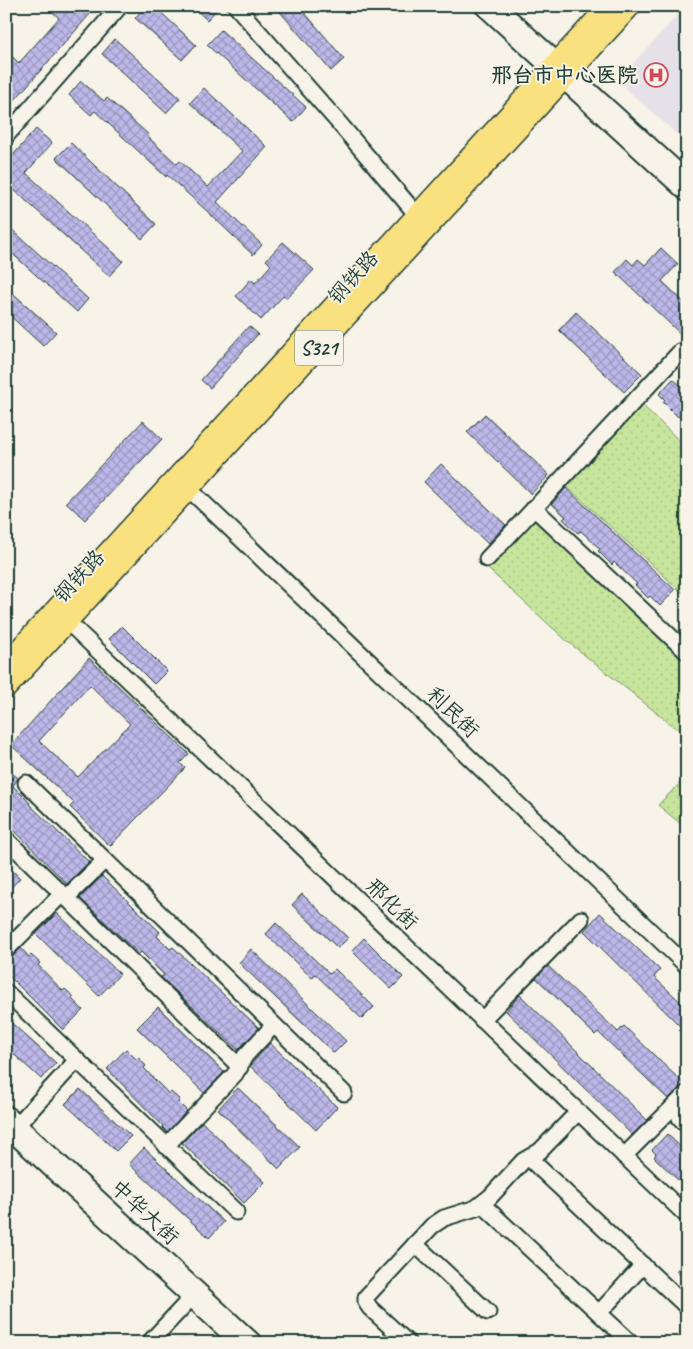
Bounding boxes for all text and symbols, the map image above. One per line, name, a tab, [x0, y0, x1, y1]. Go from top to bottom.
place label: 邢台市中心医院	[491, 62, 638, 88]
hospital icon: 邢台市中心医院	[643, 62, 669, 88]
street label: 钢铁路	[322, 245, 384, 309]
road number: S321	[295, 330, 343, 366]
street label: 钢铁路	[48, 544, 110, 608]
street label: 利民街	[421, 681, 485, 743]
street label: 邢化街	[360, 873, 424, 935]
street label: 中华大街	[105, 1174, 185, 1250]

